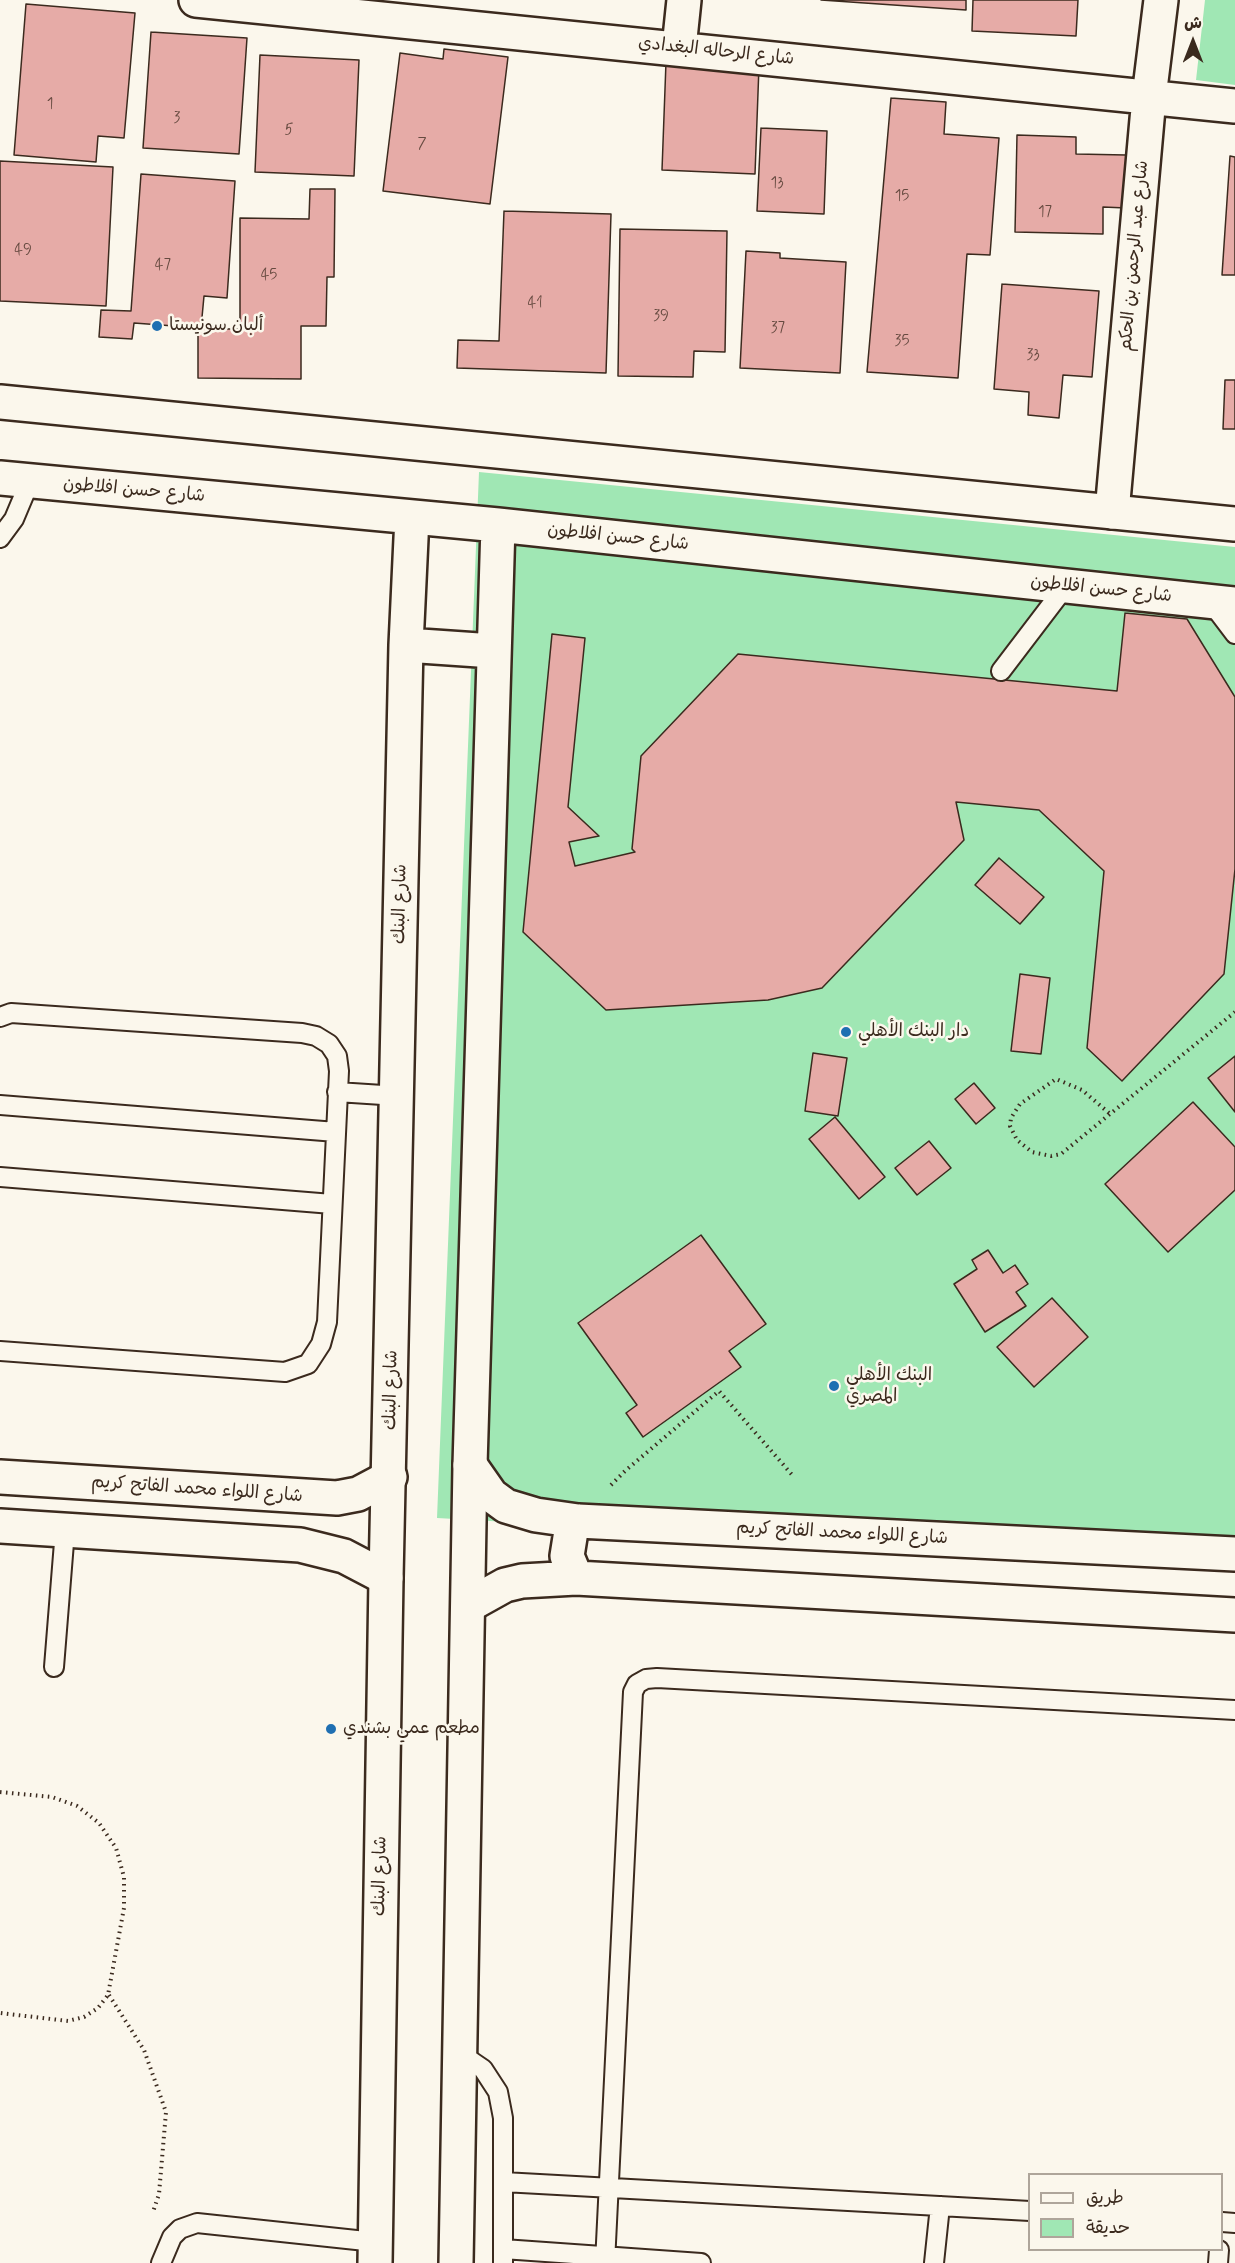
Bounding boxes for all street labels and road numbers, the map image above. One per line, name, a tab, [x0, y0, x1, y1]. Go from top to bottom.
street label: شارع الرحاله البغدادي	[637, 33, 795, 71]
street label: شارع عبد الرحمن بن الحكم	[1116, 160, 1154, 352]
street label: شارع حسن افلاطون	[62, 474, 206, 508]
street label: شارع حسن افلاطون	[546, 520, 690, 556]
street label: شارع حسن افلاطون	[1029, 572, 1173, 608]
street label: شارع البنك	[390, 864, 412, 944]
street label: شارع البنك	[381, 1350, 403, 1430]
street label: شارع اللواء محمد الفاتح كريم	[91, 1472, 303, 1508]
street label: شارع اللواء محمد الفاتح كريم	[736, 1518, 948, 1550]
street label: شارع البنك	[370, 1836, 392, 1916]

